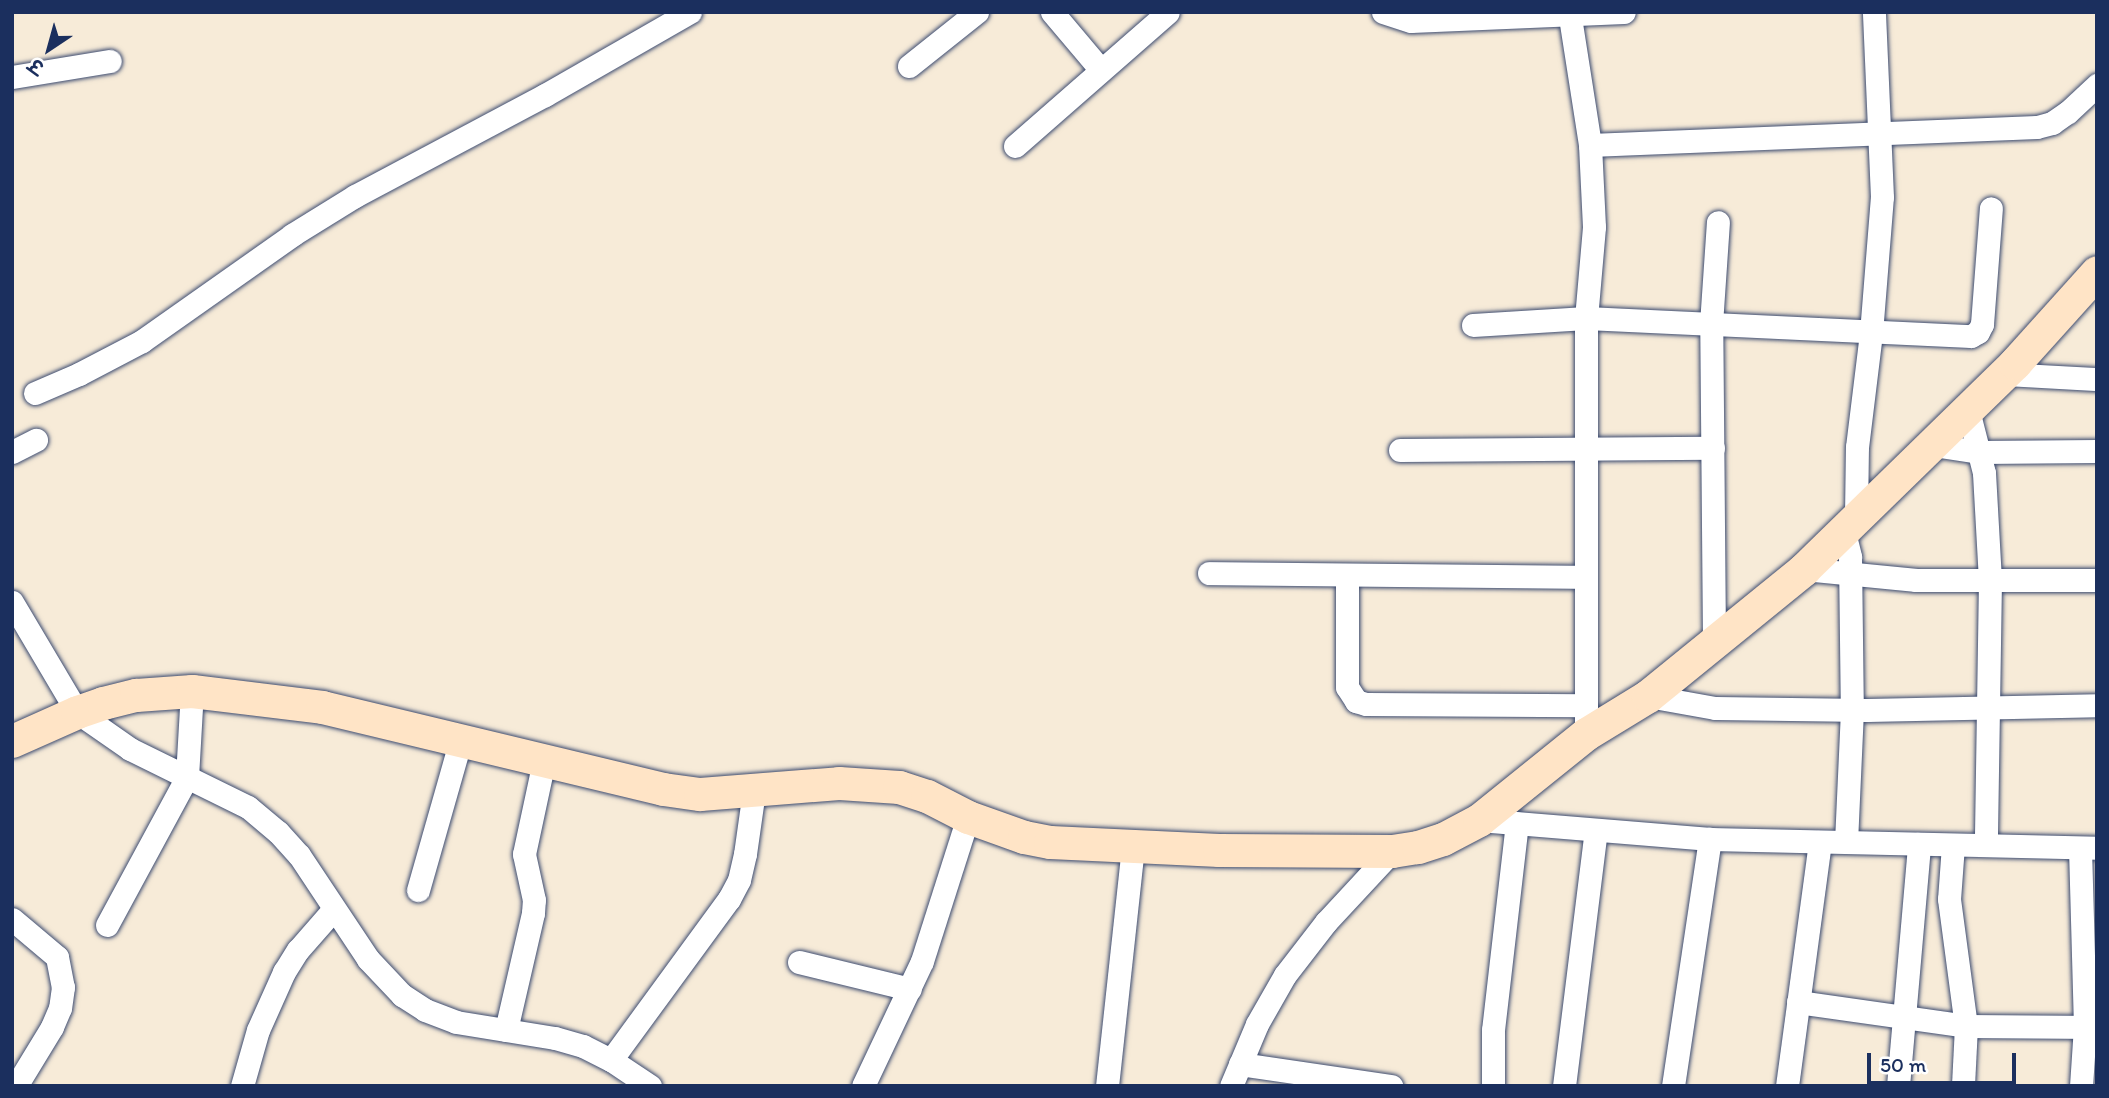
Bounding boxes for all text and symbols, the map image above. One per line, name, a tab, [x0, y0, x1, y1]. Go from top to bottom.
north arrow	[14, 14, 84, 84]
text: उ	[24, 53, 48, 79]
scale bar	[1871, 1038, 2020, 1082]
text: 50 m	[1880, 1052, 1926, 1077]

